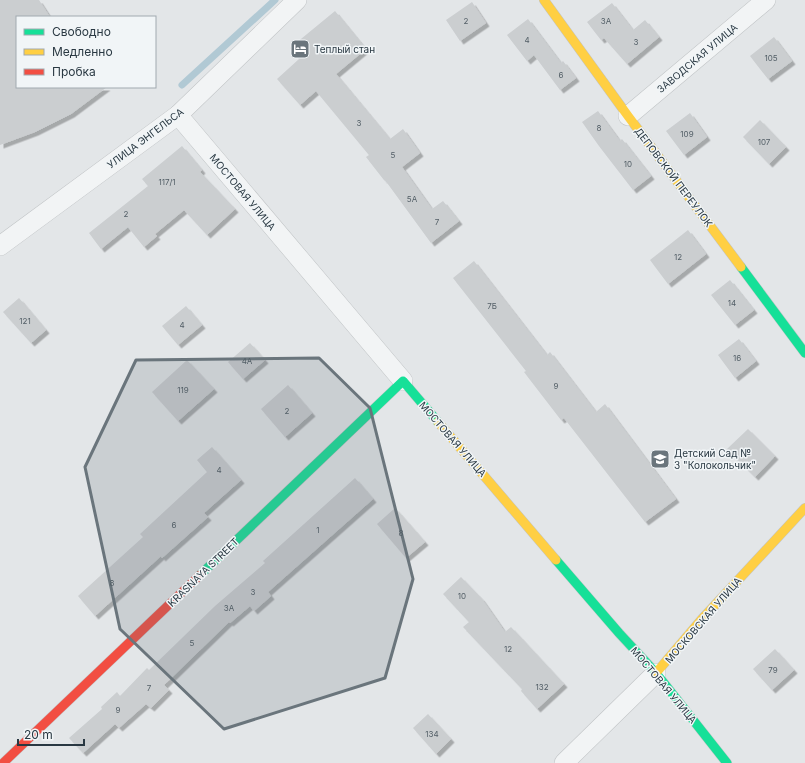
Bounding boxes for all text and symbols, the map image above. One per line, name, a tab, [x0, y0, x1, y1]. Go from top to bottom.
legend	[16, 16, 156, 88]
house number: 2	[464, 16, 469, 26]
house number: 3А	[601, 16, 612, 26]
street label: ЗАВОДСКАЯ УЛИЦА	[654, 21, 740, 95]
text: Свободно	[52, 24, 111, 39]
house number: 4	[524, 35, 530, 45]
house number: 3	[634, 37, 639, 47]
hotel icon: Теплый стан	[289, 38, 311, 60]
place label: Теплый стан	[314, 43, 375, 55]
text: Медленно	[52, 44, 113, 59]
house number: 105	[764, 53, 778, 63]
text: Пробка	[52, 64, 96, 79]
house number: 6	[559, 70, 564, 80]
street label: УЛИЦА ЭНГЕЛЬСА	[104, 105, 186, 171]
house number: 3	[357, 118, 362, 128]
house number: 8	[597, 123, 602, 133]
street label: ДЕПОВСКОЙ ПЕРЕУЛОК	[633, 124, 716, 229]
house number: 109	[680, 129, 694, 139]
house number: 107	[758, 137, 771, 147]
house number: 5	[391, 150, 396, 160]
street label: МОСТОВАЯ УЛИЦА	[208, 151, 278, 233]
house number: 10	[624, 159, 632, 169]
house number: 117/1	[158, 177, 176, 187]
house number: 5А	[407, 194, 418, 204]
house number: 2	[124, 209, 129, 219]
house number: 7	[435, 217, 440, 227]
house number: 12	[674, 252, 682, 262]
house number: 14	[728, 298, 736, 308]
house number: 7Б	[487, 301, 497, 311]
house number: 121	[19, 316, 31, 326]
house number: 4	[179, 320, 185, 330]
house number: 16	[733, 353, 741, 363]
house number: 4А	[242, 356, 253, 366]
house number: 9	[554, 381, 559, 391]
house number: 119	[177, 385, 189, 395]
street label: МОСТОВАЯ УЛИЦА	[417, 399, 489, 479]
house number: 2	[285, 406, 290, 416]
place label: Детский Сад № 3 "Колокольчик"	[674, 447, 756, 471]
school or university icon: Детский Сад № 3 "Колокольчик"	[649, 448, 671, 470]
house number: 4	[216, 465, 222, 475]
house number: 6	[172, 520, 177, 530]
house number: 1	[316, 525, 320, 535]
house number: 8	[399, 528, 404, 538]
street label: KRASNAYA STREET	[165, 535, 241, 609]
street label: МОСКОВСКАЯ УЛИЦА	[662, 574, 744, 665]
house number: 8	[110, 578, 115, 588]
house number: 3	[251, 587, 256, 597]
house number: 10	[458, 591, 466, 601]
house number: 3А	[224, 603, 235, 613]
house number: 5	[190, 638, 195, 648]
house number: 12	[504, 644, 512, 654]
street label: МОСТОВАЯ УЛИЦА	[629, 644, 699, 726]
house number: 79	[768, 665, 778, 675]
house number: 132	[535, 682, 549, 692]
house number: 7	[147, 683, 152, 693]
house number: 9	[116, 705, 121, 715]
scale bar	[18, 721, 84, 747]
text: 20 m	[24, 727, 53, 742]
house number: 134	[425, 729, 439, 739]

